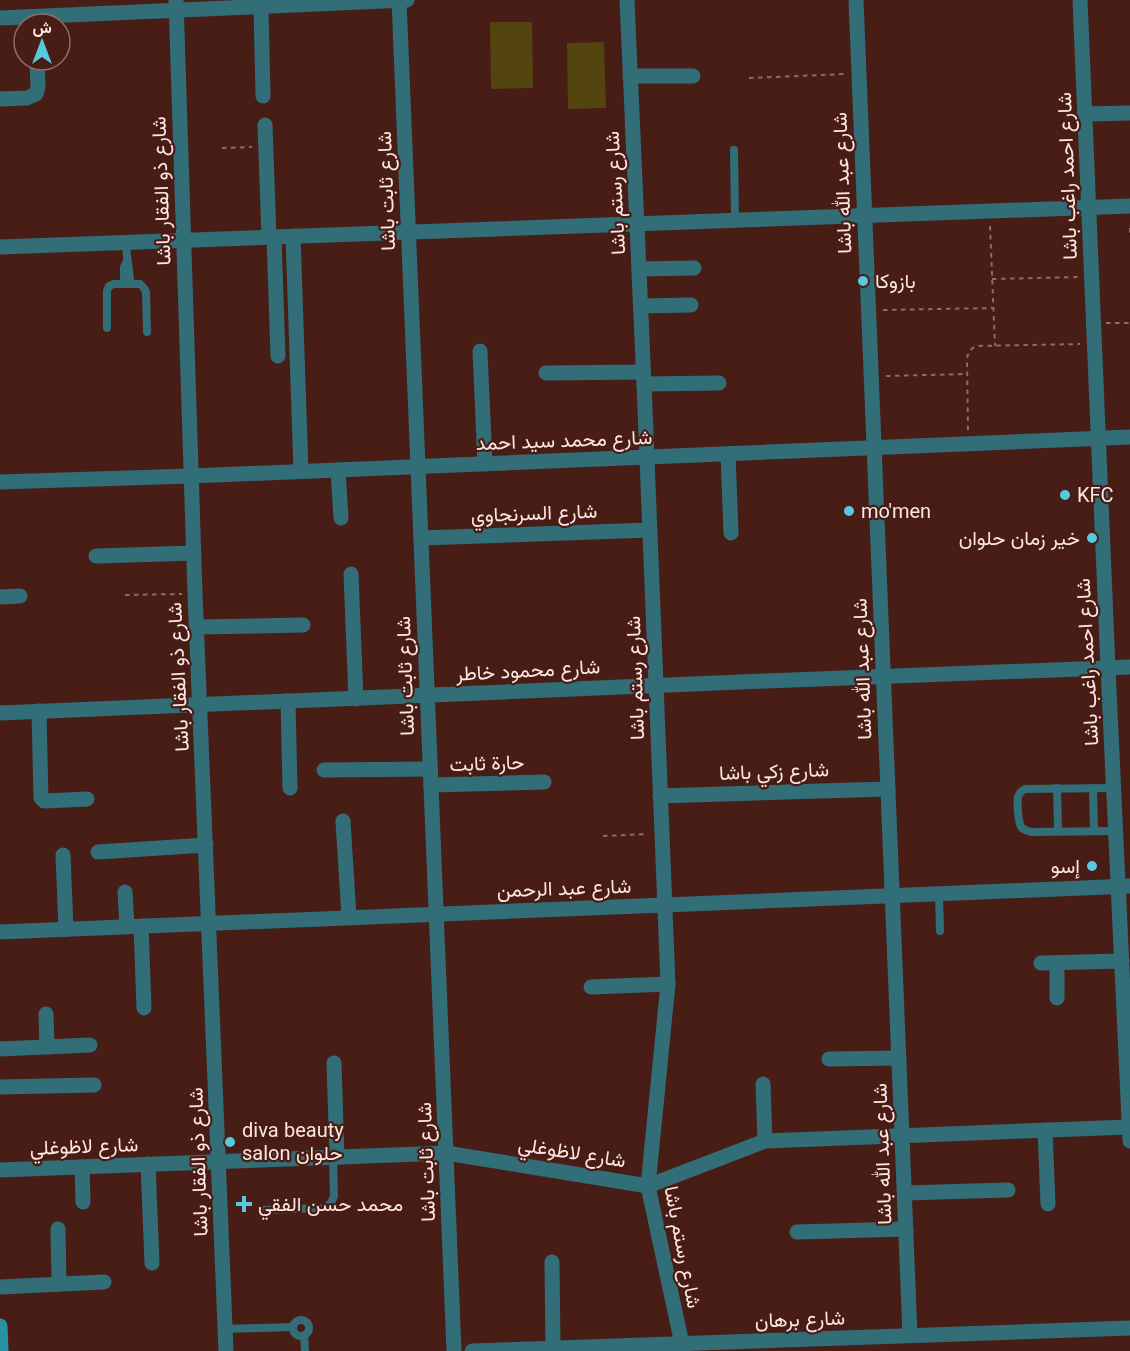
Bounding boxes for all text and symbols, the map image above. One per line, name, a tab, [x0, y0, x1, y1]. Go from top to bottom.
north arrow	[12, 12, 72, 72]
text: ش	[32, 17, 52, 42]
street label: شارع احمد راغب باشا	[1050, 92, 1088, 260]
street label: شارع عبد الله باشا	[826, 112, 862, 254]
street label: شارع ذو الفقار باشا	[144, 116, 182, 266]
street label: شارع رستم باشا	[598, 130, 636, 256]
street label: شارع ثابت باشا	[370, 131, 406, 251]
place label: بازوكا	[875, 267, 916, 299]
marker: بازوكا	[856, 274, 870, 288]
street label: شارع محمد سيد احمد	[475, 423, 653, 461]
place label: KFC	[1077, 481, 1114, 513]
marker: KFC	[1058, 488, 1072, 502]
street label: شارع السرنجاوي	[470, 497, 598, 533]
place label: mo'men	[861, 497, 931, 529]
marker: mo'men	[842, 504, 856, 518]
place label: خير زمان حلوان	[959, 524, 1080, 556]
marker: خير زمان حلوان	[1085, 531, 1099, 545]
street label: شارع احمد راغب باشا	[1069, 577, 1109, 746]
street label: شارع عبد الله باشا	[846, 598, 882, 740]
street label: شارع ذو الفقار باشا	[160, 601, 200, 752]
street label: شارع رستم باشا	[619, 615, 655, 740]
street label: شارع ثابت باشا	[389, 616, 425, 736]
street label: شارع محمود خاطر	[454, 652, 601, 692]
street label: حارة ثابت	[449, 748, 525, 782]
street label: شارع زكي باشا	[719, 755, 830, 791]
place label: إسو	[1051, 852, 1080, 884]
marker: إسو	[1085, 859, 1099, 873]
street label: شارع عبد الرحمن	[496, 872, 632, 908]
street label: شارع عبد الله باشا	[866, 1083, 902, 1225]
street label: شارع ذو الفقار باشا	[181, 1087, 219, 1237]
street label: شارع ثابت باشا	[410, 1102, 446, 1222]
place label: diva beauty salon حلوان	[242, 1116, 344, 1171]
street label: شارع لاظوغلي	[29, 1130, 139, 1166]
street label: شارع لاظوغلي	[516, 1130, 628, 1178]
marker: diva beauty salon حلوان	[223, 1135, 237, 1149]
street label: شارع رستم باشا	[653, 1183, 709, 1311]
place label: محمد حسن الفقي	[258, 1190, 403, 1222]
marker: محمد حسن الفقي	[235, 1195, 253, 1213]
street label: شارع برهان	[754, 1303, 846, 1339]

